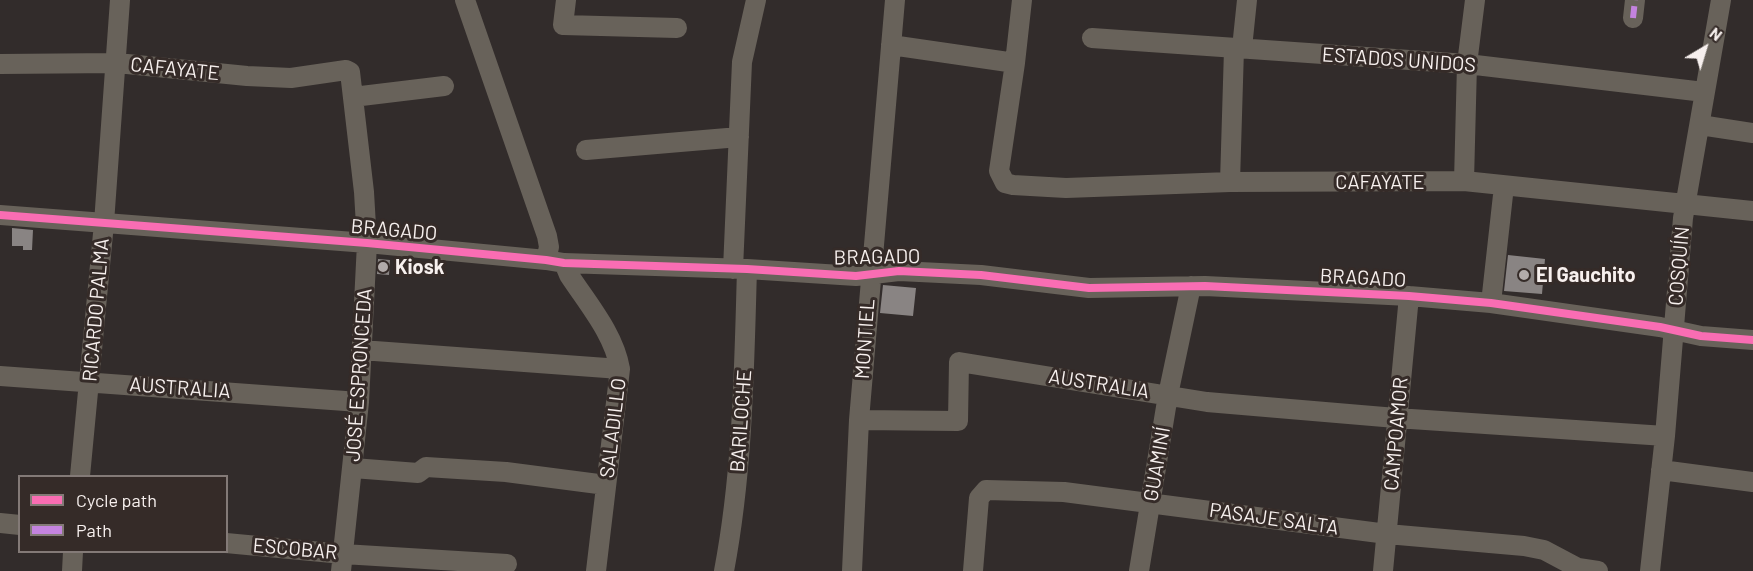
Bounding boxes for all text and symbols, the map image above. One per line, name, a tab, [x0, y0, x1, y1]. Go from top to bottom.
north arrow	[1675, 18, 1735, 78]
text: N	[1706, 23, 1726, 44]
street label: ESTADOS UNIDOS	[1321, 43, 1477, 77]
street label: CAFAYATE	[129, 52, 221, 86]
street label: CAFAYATE	[1335, 170, 1425, 194]
street label: BRAGADO	[350, 214, 438, 246]
street label: COSQUÍN	[1664, 225, 1694, 307]
street label: RICARDO PALMA	[78, 237, 114, 383]
street label: BRAGADO	[834, 244, 920, 270]
place label: Kiosk	[395, 255, 444, 279]
marker: Kiosk	[376, 260, 390, 274]
place label: El Gauchito	[1536, 263, 1636, 287]
street label: BRAGADO	[1319, 264, 1407, 292]
marker: El Gauchito	[1517, 268, 1531, 282]
street label: JOSÉ ESPRONCEDA	[341, 288, 377, 462]
street label: MONTIEL	[850, 298, 880, 380]
street label: AUSTRALIA	[1047, 364, 1151, 404]
street label: BARILOCHE	[725, 369, 757, 473]
street label: AUSTRALIA	[129, 372, 231, 404]
street label: CAMPOAMOR	[1379, 376, 1413, 492]
street label: SALADILLO	[595, 377, 631, 479]
street label: GUAMINÍ	[1139, 425, 1175, 503]
legend	[18, 475, 228, 553]
text: Cycle path	[76, 489, 157, 511]
street label: PASAJE SALTA	[1208, 498, 1340, 540]
text: Path	[76, 519, 112, 541]
street label: ESCOBAR	[252, 533, 338, 565]

